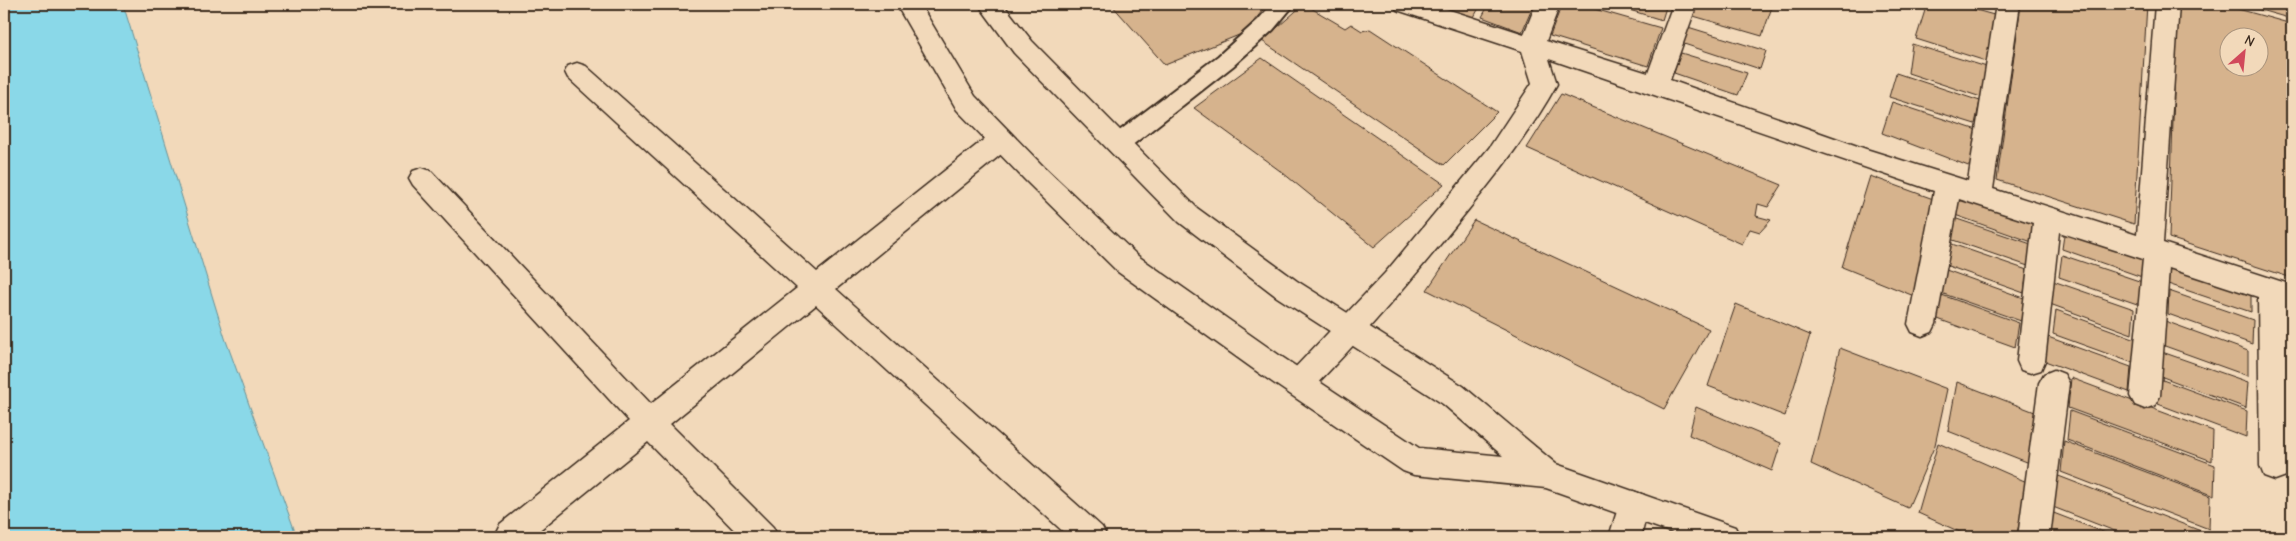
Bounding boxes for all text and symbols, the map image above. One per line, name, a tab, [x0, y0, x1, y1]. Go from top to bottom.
north arrow	[2218, 28, 2268, 78]
text: N	[2242, 31, 2258, 51]

